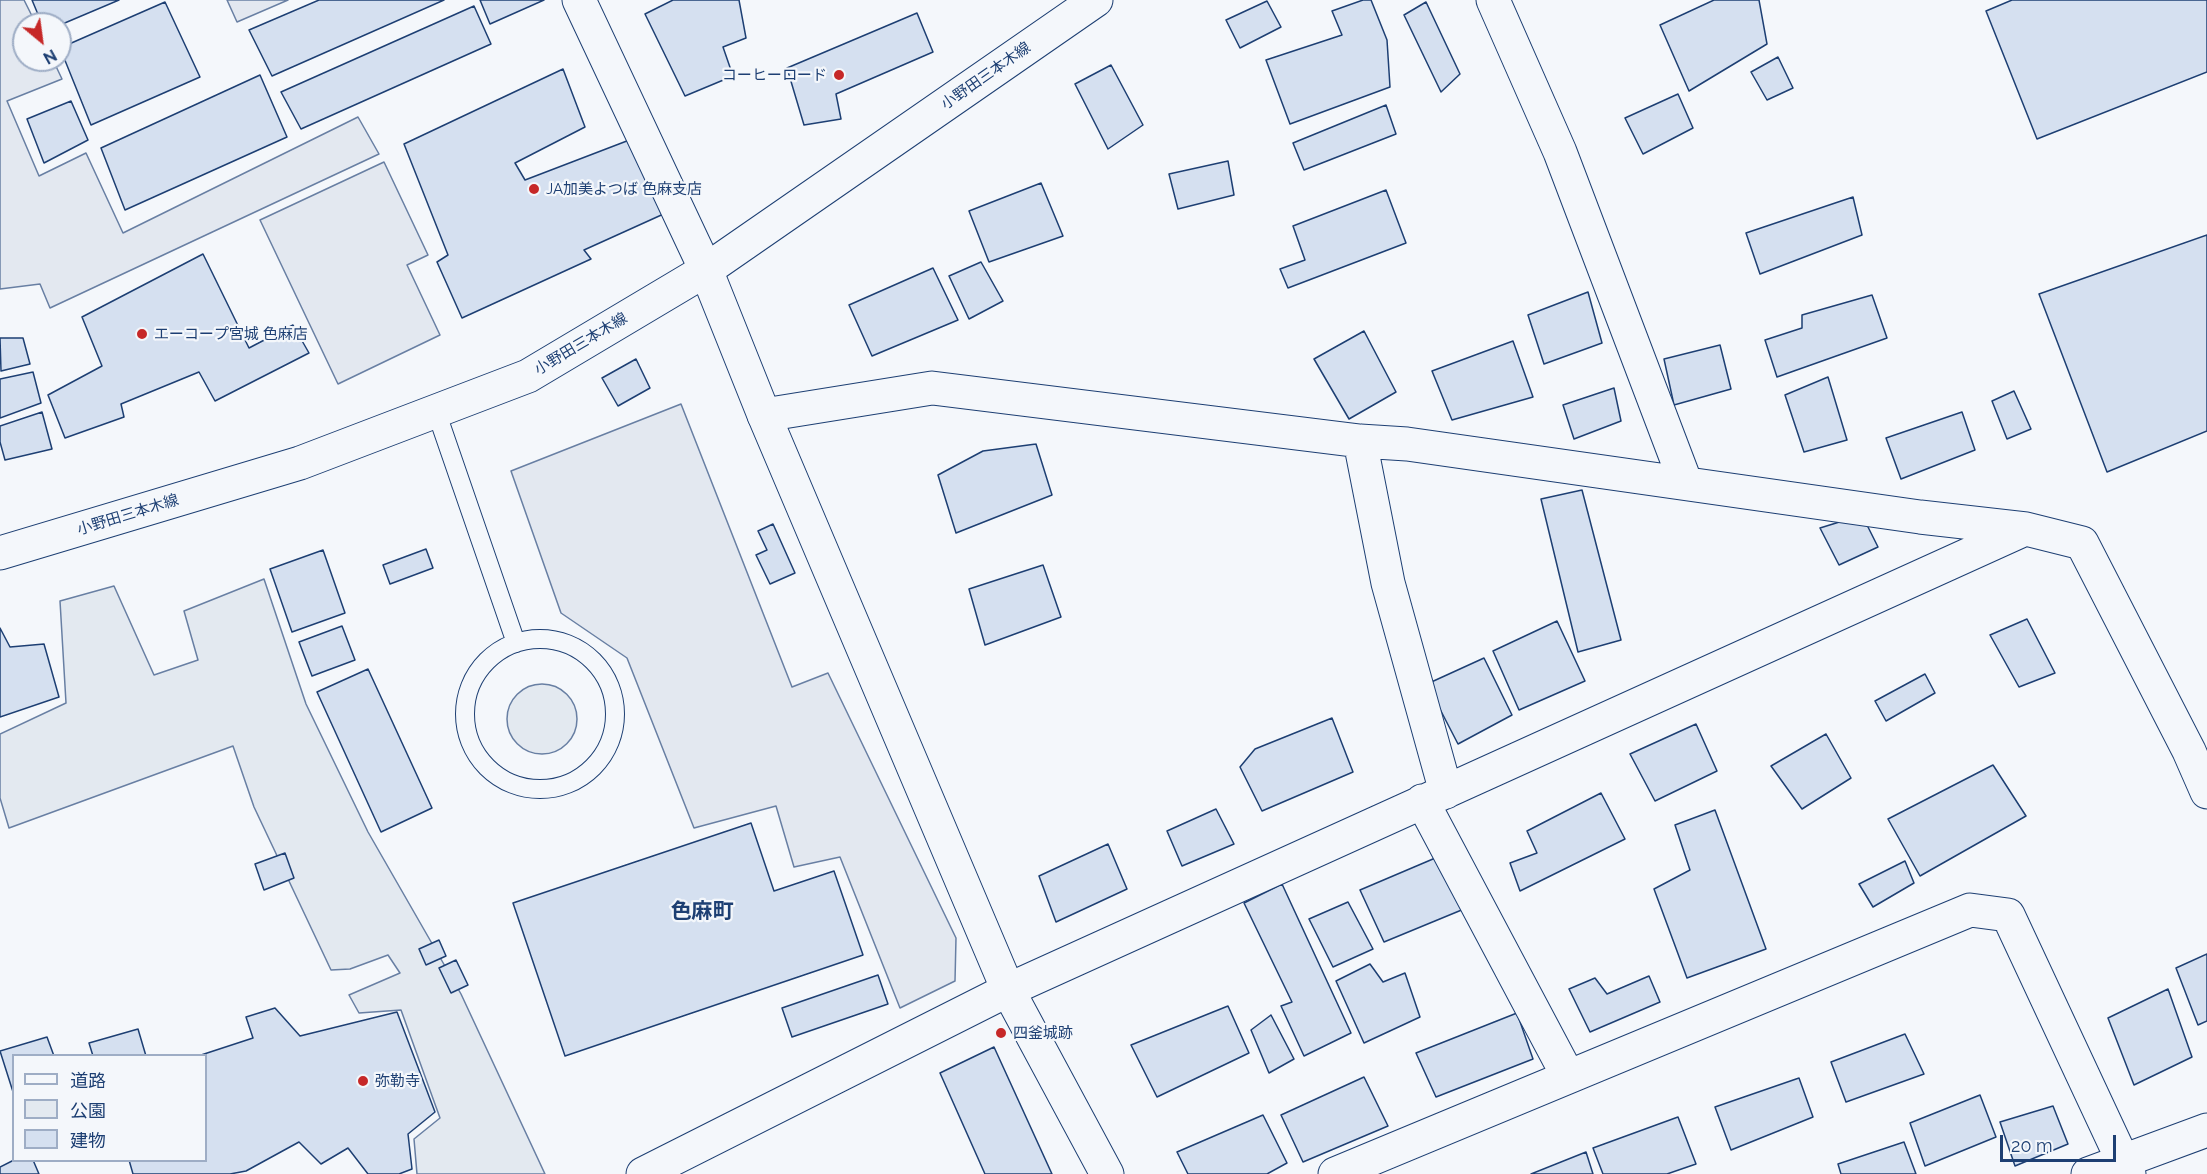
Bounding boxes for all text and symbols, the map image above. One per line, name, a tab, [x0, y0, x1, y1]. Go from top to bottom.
north arrow	[12, 12, 72, 72]
street label: 小野田三本木線	[938, 39, 1034, 113]
text: N	[40, 45, 60, 68]
place label: コーヒーロード	[722, 66, 827, 84]
marker: コーヒーロード	[832, 68, 846, 82]
place label: JA加美よつば 色麻支店	[546, 180, 702, 198]
marker: JA加美よつば 色麻支店	[527, 182, 541, 196]
street label: 小野田三本木線	[531, 309, 631, 379]
place label: エーコープ宮城 色麻店	[154, 325, 308, 343]
marker: エーコープ宮城 色麻店	[135, 327, 149, 341]
street label: 小野田三本木線	[75, 491, 181, 539]
district label: 色麻町	[671, 899, 733, 925]
place label: 四釜城跡	[1013, 1024, 1073, 1042]
marker: 四釜城跡	[994, 1026, 1008, 1040]
legend	[12, 1054, 207, 1162]
text: 道路	[70, 1070, 106, 1091]
place label: 弥勒寺	[375, 1072, 420, 1090]
marker: 弥勒寺	[356, 1074, 370, 1088]
text: 公園	[70, 1100, 106, 1121]
scale bar	[2003, 1123, 2118, 1161]
text: 建物	[70, 1130, 106, 1151]
text: 20 m	[2011, 1135, 2053, 1156]

